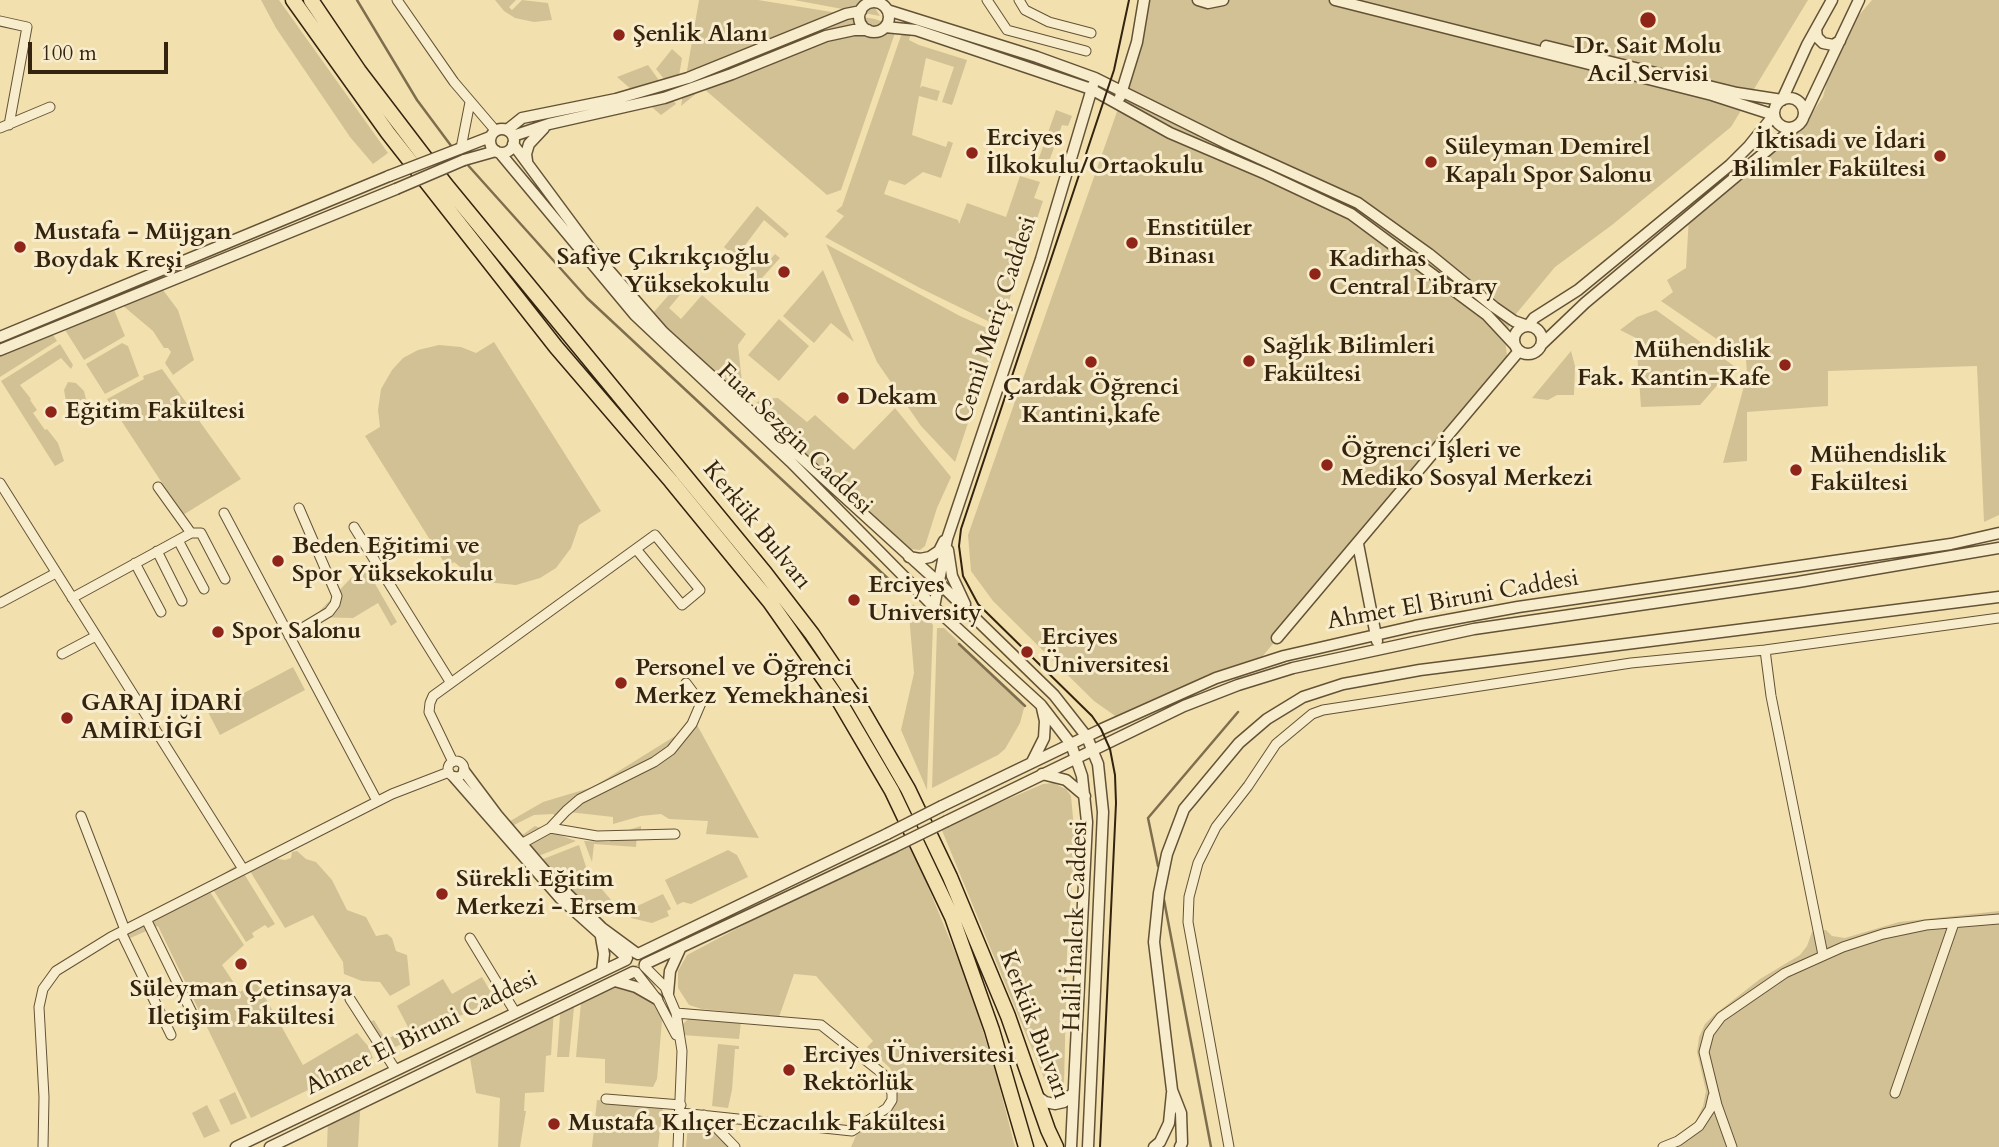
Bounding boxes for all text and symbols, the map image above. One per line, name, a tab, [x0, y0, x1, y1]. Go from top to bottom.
marker: Dr. Sait Molu Acil Servisi	[1638, 10, 1658, 30]
place label: Şenlik Alanı	[633, 21, 768, 49]
marker: Şenlik Alanı	[611, 27, 627, 43]
scale bar	[32, 28, 172, 72]
place label: Dr. Sait Molu Acil Servisi	[1574, 33, 1722, 89]
text: 100 m	[41, 39, 97, 68]
place label: Erciyes İlkokulu/Ortaokulu	[986, 125, 1204, 181]
place label: İktisadi ve İdari Bilimler Fakültesi	[1732, 128, 1926, 184]
place label: Süleyman Demirel Kapalı Spor Salonu	[1445, 134, 1652, 190]
marker: Erciyes İlkokulu/Ortaokulu	[964, 145, 980, 161]
marker: İktisadi ve İdari Bilimler Fakültesi	[1932, 148, 1948, 164]
marker: Süleyman Demirel Kapalı Spor Salonu	[1423, 154, 1439, 170]
street label: Cemil Meriç Caddesi	[950, 213, 1044, 427]
place label: Enstitüler Binası	[1146, 215, 1252, 271]
place label: Mustafa - Müjgan Boydak Kreşi	[34, 219, 232, 275]
marker: Enstitüler Binası	[1124, 235, 1140, 251]
marker: Mustafa - Müjgan Boydak Kreşi	[12, 239, 28, 255]
place label: Safiye Çıkrıkçıoğlu Yüksekokulu	[557, 244, 770, 300]
place label: Kadirhas Central Library	[1329, 246, 1498, 302]
marker: Safiye Çıkrıkçıoğlu Yüksekokulu	[776, 264, 792, 280]
marker: Kadirhas Central Library	[1307, 266, 1323, 282]
place label: Sağlık Bilimleri Fakültesi	[1263, 333, 1435, 389]
place label: Mühendislik Fak. Kantin-Kafe	[1577, 337, 1771, 393]
marker: Sağlık Bilimleri Fakültesi	[1241, 353, 1257, 369]
marker: Çardak Öğrenci Kantini,kafe	[1083, 354, 1099, 370]
marker: Mühendislik Fak. Kantin-Kafe	[1777, 357, 1793, 373]
street label: Fuat Sezgin Caddesi	[710, 358, 878, 522]
place label: Çardak Öğrenci Kantini,kafe	[1003, 374, 1179, 430]
place label: Dekam	[857, 384, 937, 412]
marker: Dekam	[835, 390, 851, 406]
place label: Eğitim Fakültesi	[65, 398, 245, 426]
marker: Eğitim Fakültesi	[43, 404, 59, 420]
place label: Öğrenci İşleri ve Mediko Sosyal Merkezi	[1341, 437, 1593, 493]
place label: Mühendislik Fakültesi	[1810, 442, 1947, 498]
street label: Kerkük Bulvarı	[696, 456, 816, 596]
marker: Öğrenci İşleri ve Mediko Sosyal Merkezi	[1319, 457, 1335, 473]
marker: Mühendislik Fakültesi	[1788, 462, 1804, 478]
place label: Beden Eğitimi ve Spor Yüksekokulu	[292, 533, 494, 589]
marker: Beden Eğitimi ve Spor Yüksekokulu	[270, 553, 286, 569]
street label: Ahmet El Biruni Caddesi	[1325, 565, 1581, 637]
place label: Erciyes University	[868, 572, 982, 628]
marker: Erciyes University	[846, 592, 862, 608]
place label: Spor Salonu	[232, 618, 361, 646]
marker: Spor Salonu	[210, 624, 226, 640]
place label: Erciyes Üniversitesi	[1041, 624, 1169, 680]
marker: Erciyes Üniversitesi	[1019, 644, 1035, 660]
place label: Personel ve Öğrenci Merkez Yemekhanesi	[635, 655, 869, 711]
marker: Personel ve Öğrenci Merkez Yemekhanesi	[613, 675, 629, 691]
place label: GARAJ İDARİ AMİRLİĞİ	[81, 690, 242, 746]
marker: GARAJ İDARİ AMİRLİĞİ	[59, 710, 75, 726]
street label: Halil İnalcık Caddesi	[1059, 820, 1095, 1032]
place label: Sürekli Eğitim Merkezi - Ersem	[456, 866, 637, 922]
marker: Sürekli Eğitim Merkezi - Ersem	[434, 886, 450, 902]
street label: Kerkük Bulvarı	[992, 947, 1074, 1103]
marker: Süleyman Çetinsaya Iletişim Fakültesi	[233, 956, 249, 972]
street label: Ahmet El Biruni Caddesi	[301, 965, 543, 1103]
place label: Süleyman Çetinsaya Iletişim Fakültesi	[130, 976, 352, 1032]
place label: Erciyes Üniversitesi Rektörlük	[803, 1042, 1015, 1098]
marker: Erciyes Üniversitesi Rektörlük	[781, 1062, 797, 1078]
place label: Mustafa Kılıçer Eczacılık Fakültesi	[568, 1110, 946, 1138]
marker: Mustafa Kılıçer Eczacılık Fakültesi	[546, 1116, 562, 1132]

